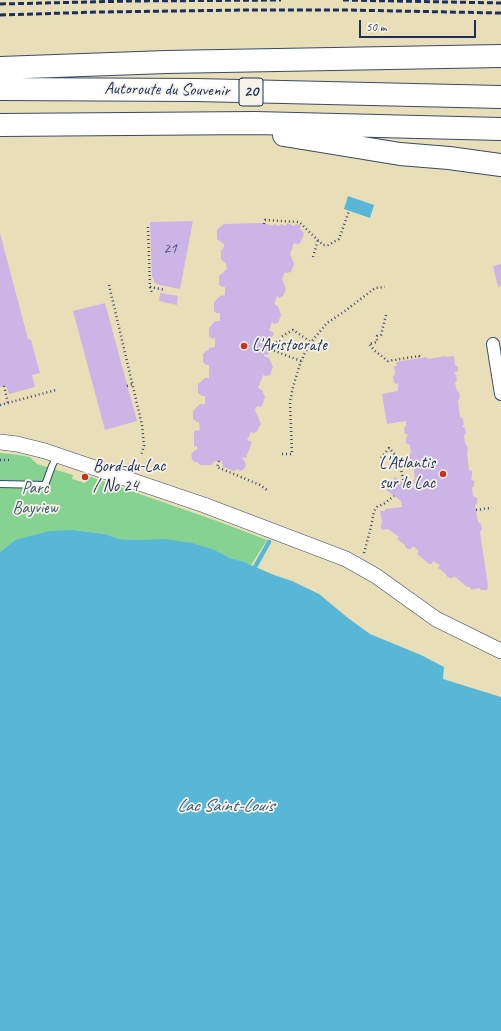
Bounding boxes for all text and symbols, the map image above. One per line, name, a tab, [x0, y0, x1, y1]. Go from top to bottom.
scale bar	[361, 12, 478, 38]
text: 50 m	[366, 19, 386, 35]
road number: 20	[239, 78, 263, 106]
street label: Autoroute du Souvenir	[104, 79, 230, 101]
house number: 21	[163, 240, 177, 258]
place label: L'Aristocrate	[252, 336, 327, 356]
marker: L'Aristocrate	[239, 341, 249, 351]
place label: L'Atlantis sur le Lac	[379, 454, 435, 494]
place label: Bord-du-Lac / No 24	[93, 457, 165, 497]
marker: L'Atlantis sur le Lac	[438, 469, 448, 479]
marker: Bord-du-Lac / No 24	[80, 472, 90, 482]
park label: Parc Bayview	[13, 479, 57, 519]
water label: Lac Saint-Louis	[177, 795, 273, 817]

